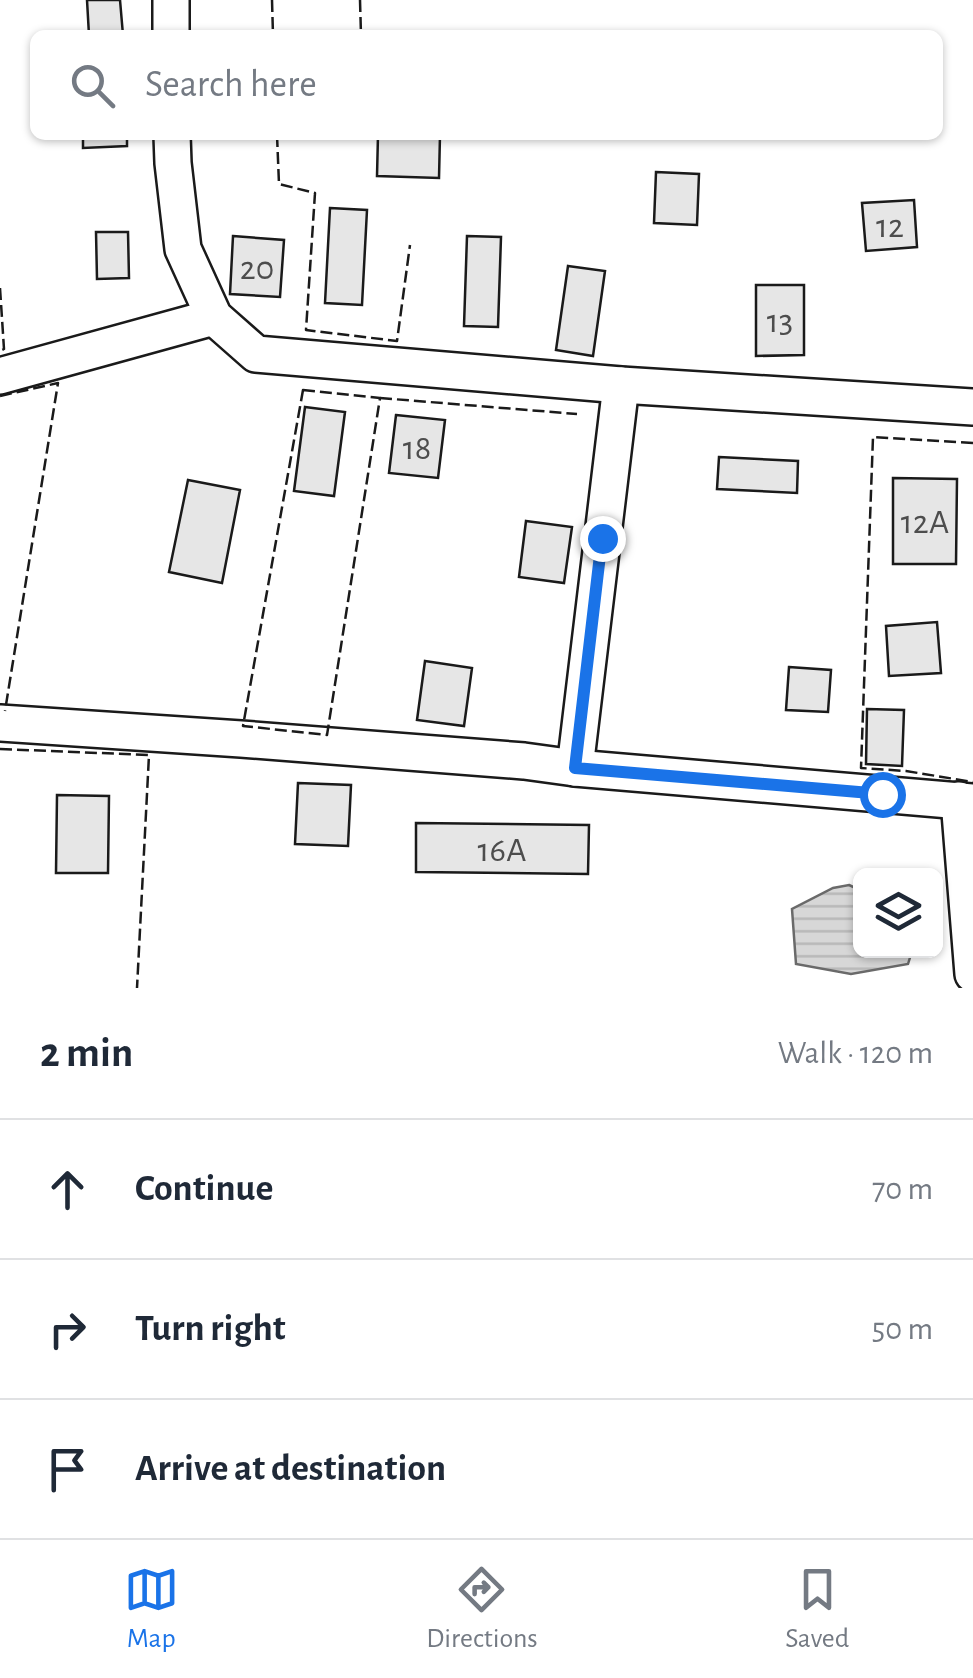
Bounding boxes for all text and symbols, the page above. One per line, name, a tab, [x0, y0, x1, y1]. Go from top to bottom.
search box	[30, 30, 943, 140]
icon: search	[65, 58, 120, 113]
text: Search here	[145, 66, 317, 104]
house number: 12	[876, 209, 904, 244]
house number: 20	[240, 251, 274, 286]
house number: 13	[767, 304, 793, 339]
house number: 18	[403, 431, 431, 466]
house number: 12А	[901, 505, 949, 540]
route end	[580, 516, 626, 562]
route start	[860, 772, 906, 818]
house number: 16А	[477, 833, 527, 868]
map controls	[853, 868, 943, 958]
button: layers	[853, 868, 943, 958]
text: 2 min	[40, 1032, 133, 1074]
text: Walk · 120 m	[778, 1037, 933, 1069]
icon: ahead	[40, 1162, 95, 1217]
text: Continue	[135, 1170, 273, 1208]
text: 70 m	[872, 1173, 933, 1205]
icon: right	[40, 1302, 95, 1357]
text: Turn right	[135, 1310, 285, 1348]
text: 50 m	[872, 1313, 933, 1345]
icon: arrive	[40, 1442, 95, 1497]
text: Arrive at destination	[135, 1450, 446, 1488]
tab: Map	[124, 1562, 179, 1656]
tab: Directions	[426, 1562, 538, 1656]
tab: Saved	[785, 1562, 849, 1656]

